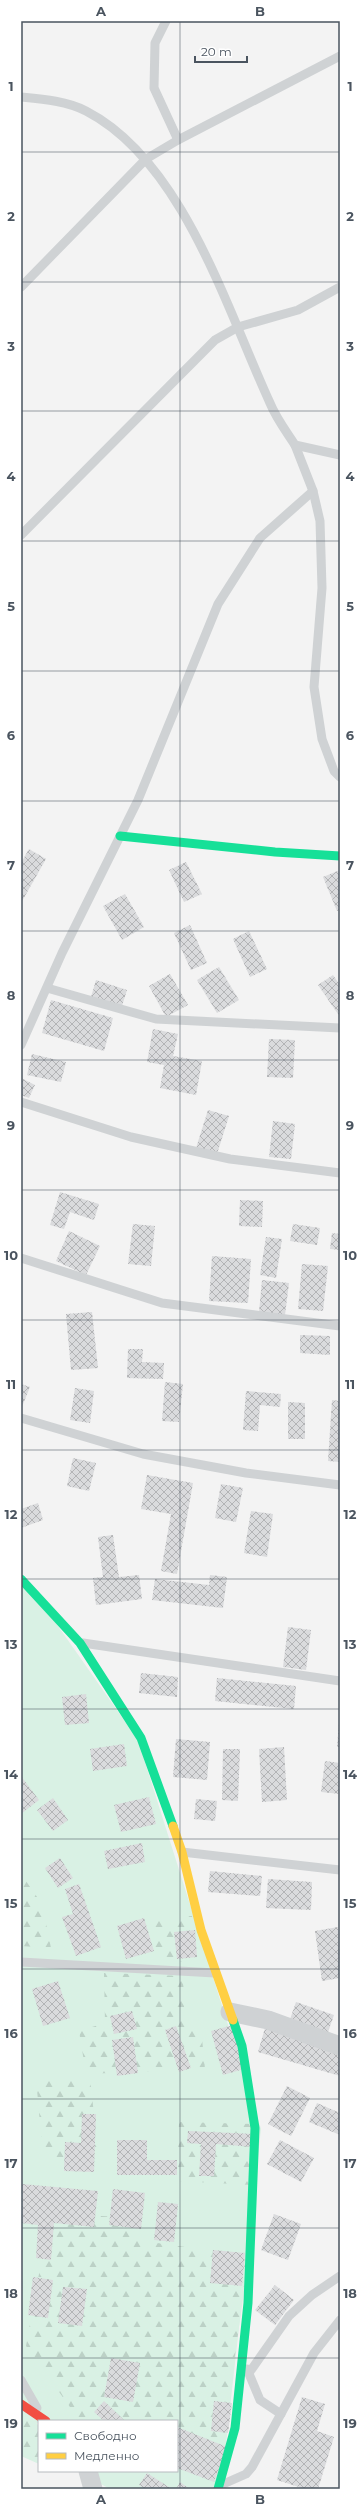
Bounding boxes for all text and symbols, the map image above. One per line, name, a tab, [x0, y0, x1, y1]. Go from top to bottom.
text: A	[95, 3, 107, 19]
text: B	[255, 3, 265, 19]
scale bar	[195, 38, 247, 64]
text: 20 m	[201, 44, 232, 59]
text: 1	[8, 78, 14, 94]
text: 1	[347, 78, 353, 94]
text: 2	[7, 208, 15, 224]
text: 2	[346, 208, 354, 224]
text: 3	[6, 338, 15, 354]
text: 3	[345, 338, 354, 354]
text: 4	[7, 468, 16, 484]
text: 4	[346, 468, 355, 484]
text: 5	[7, 598, 15, 614]
text: 5	[346, 598, 354, 614]
text: 6	[7, 727, 16, 743]
text: 6	[346, 727, 355, 743]
text: 7	[7, 857, 15, 873]
text: 7	[346, 857, 354, 873]
text: 8	[7, 987, 16, 1003]
text: 8	[346, 987, 355, 1003]
text: 9	[7, 1117, 15, 1133]
text: 9	[346, 1117, 354, 1133]
text: 10	[4, 1247, 18, 1263]
text: 10	[343, 1247, 357, 1263]
text: 11	[6, 1376, 16, 1392]
text: 11	[345, 1376, 355, 1392]
text: 12	[5, 1506, 18, 1522]
text: 12	[344, 1506, 357, 1522]
text: 13	[5, 1636, 18, 1652]
text: 13	[344, 1636, 357, 1652]
text: 14	[4, 1766, 18, 1782]
text: 14	[343, 1766, 357, 1782]
text: 15	[5, 1895, 18, 1911]
text: 15	[344, 1895, 357, 1911]
text: 16	[4, 2025, 18, 2041]
text: 16	[343, 2025, 357, 2041]
text: 17	[4, 2155, 18, 2171]
text: 17	[343, 2155, 357, 2171]
text: 18	[4, 2285, 18, 2301]
text: 18	[343, 2285, 357, 2301]
text: 19	[4, 2415, 18, 2431]
text: 19	[343, 2415, 357, 2431]
legend	[38, 2420, 178, 2472]
text: Свободно	[74, 2428, 137, 2443]
text: Медленно	[74, 2448, 140, 2463]
text: A	[95, 2491, 107, 2507]
text: B	[255, 2491, 265, 2507]

